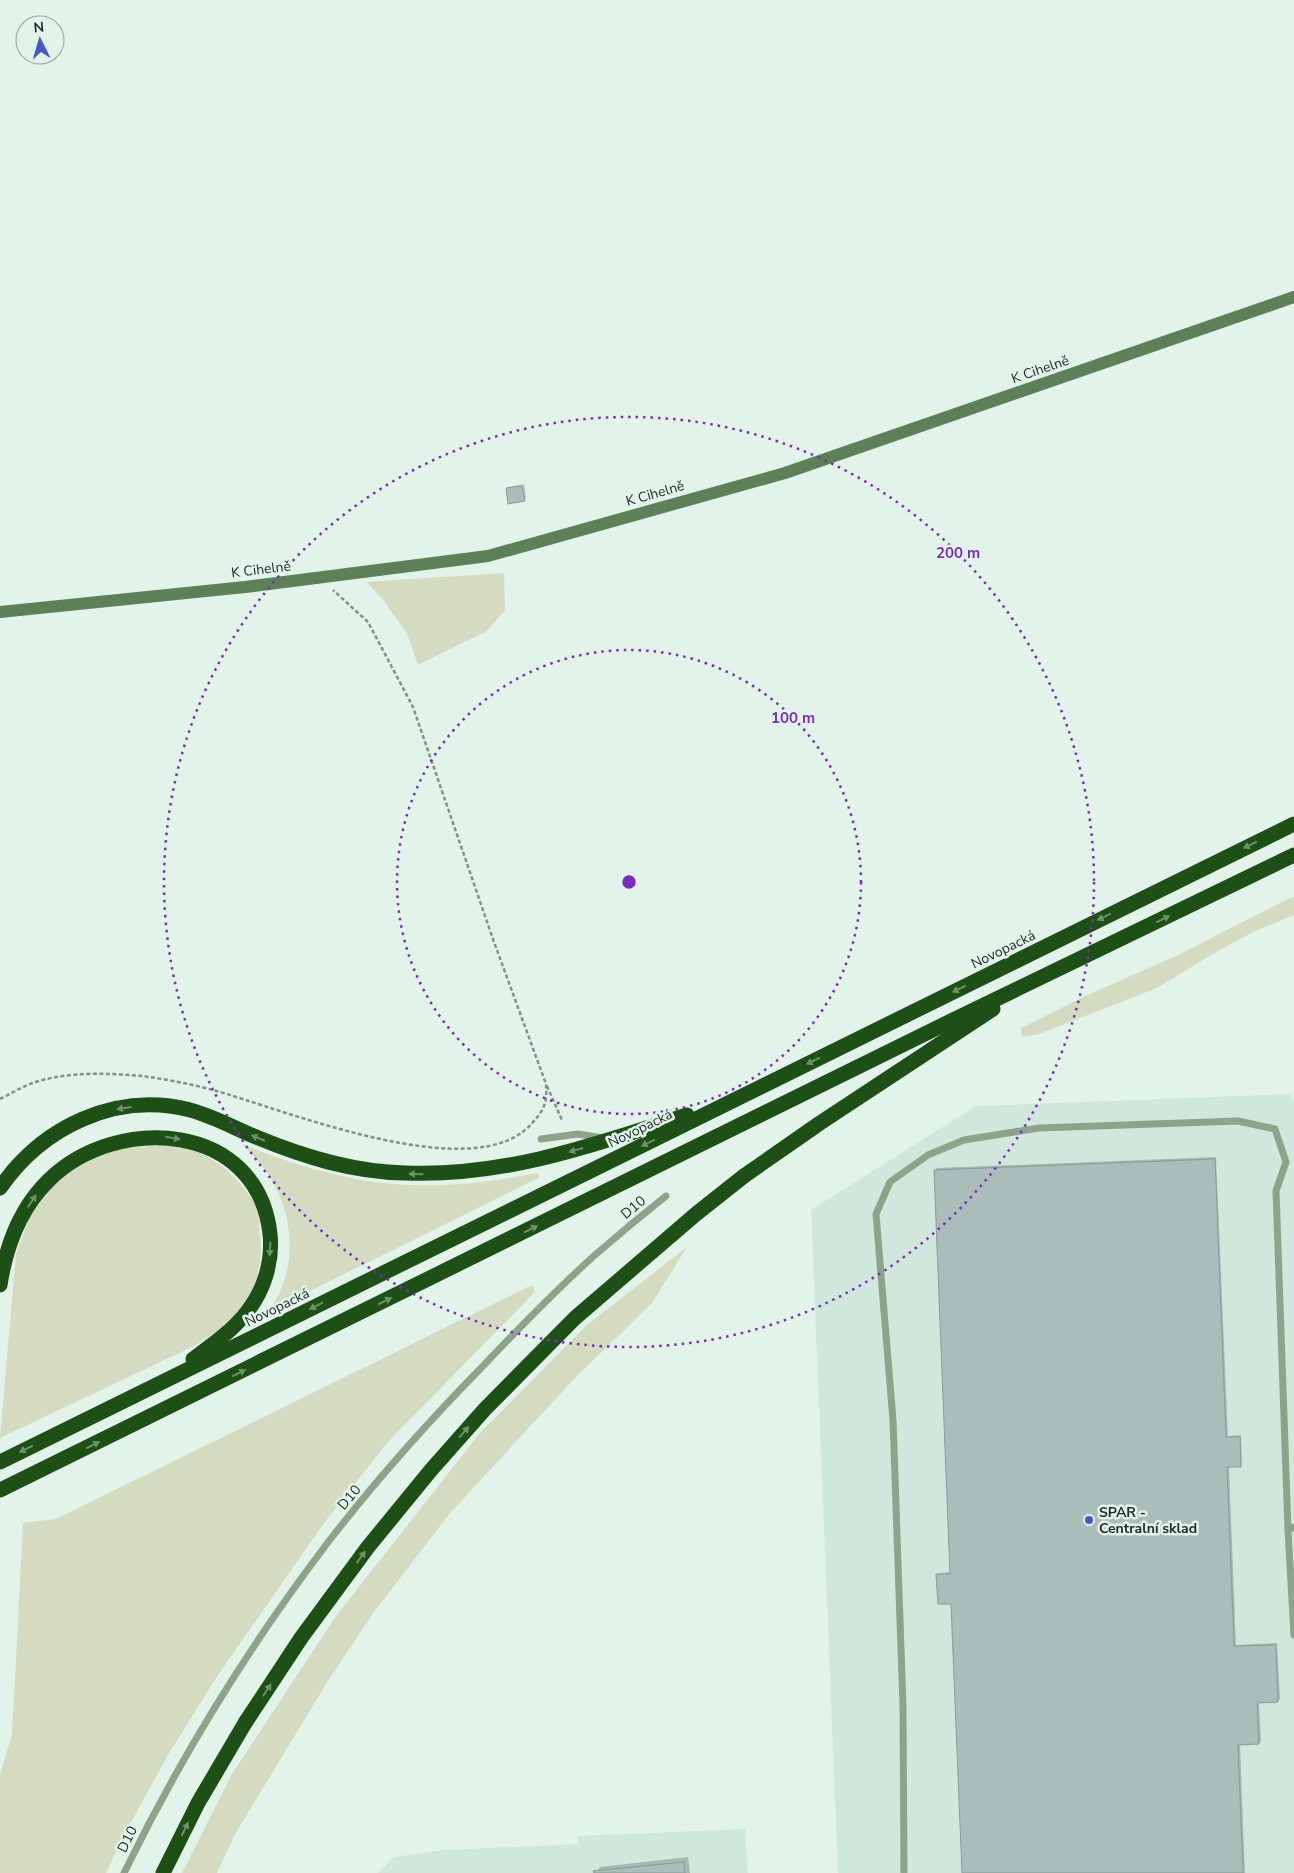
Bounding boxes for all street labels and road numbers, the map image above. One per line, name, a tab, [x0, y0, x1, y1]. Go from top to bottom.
street label: K Cihelně	[1009, 351, 1072, 388]
street label: K Cihelně	[624, 476, 687, 511]
street label: K Cihelně	[230, 556, 292, 583]
street label: Novopacká	[968, 926, 1039, 973]
street label: Novopacká	[605, 1105, 676, 1152]
street label: D10	[617, 1191, 650, 1223]
street label: Novopacká	[242, 1284, 313, 1331]
street label: D10	[333, 1481, 365, 1514]
street label: D10	[113, 1823, 142, 1856]

